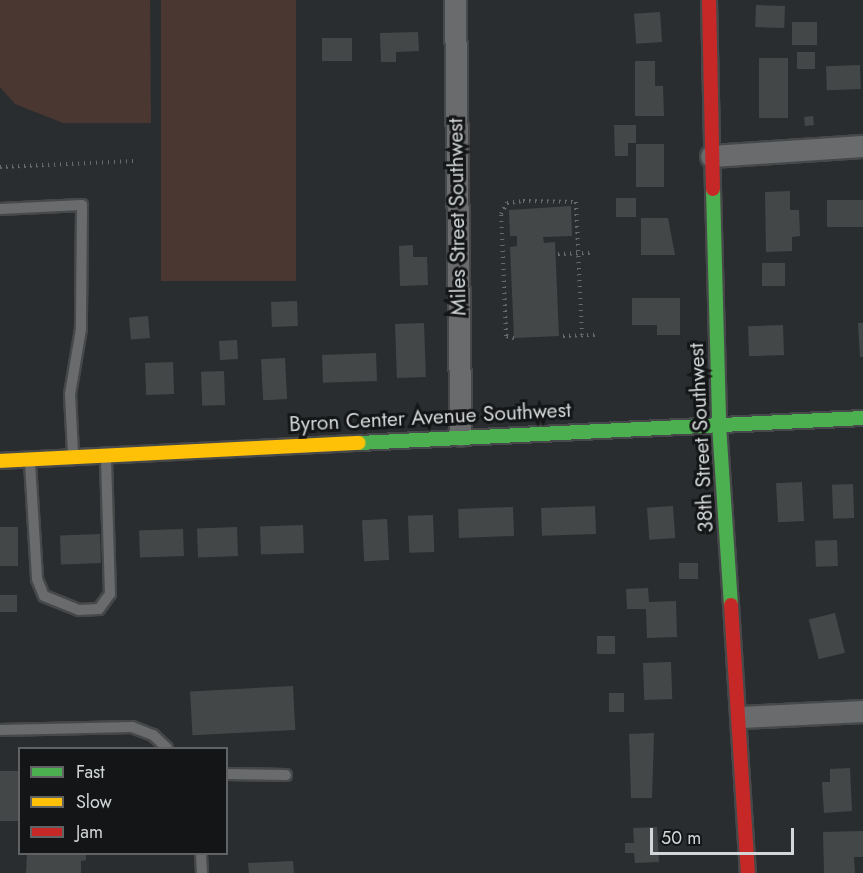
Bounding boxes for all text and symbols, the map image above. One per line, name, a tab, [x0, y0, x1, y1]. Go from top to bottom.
street label: Miles Street Southwest	[443, 118, 471, 316]
street label: 38th Street Southwest	[683, 342, 719, 534]
street label: Byron Center Avenue Southwest	[288, 397, 572, 437]
legend	[18, 747, 228, 855]
text: Fast	[76, 759, 105, 785]
text: Slow	[76, 789, 112, 815]
scale bar	[653, 816, 797, 854]
text: Jam	[76, 819, 103, 845]
text: 50 m	[661, 825, 701, 851]

